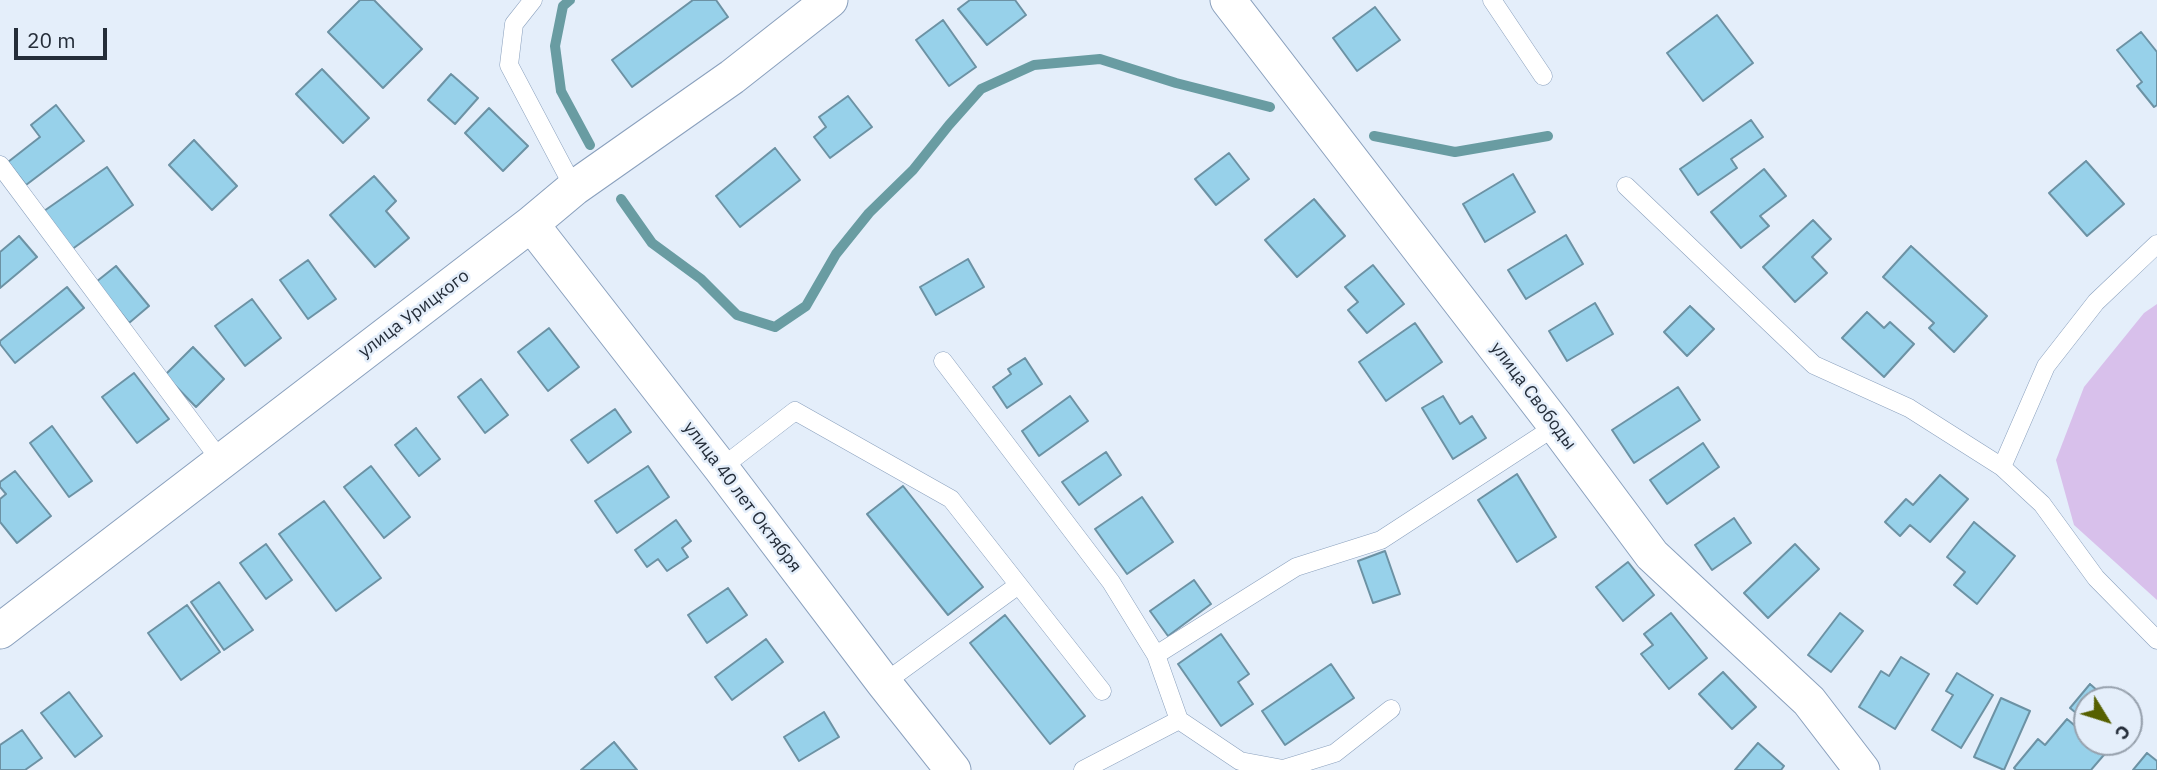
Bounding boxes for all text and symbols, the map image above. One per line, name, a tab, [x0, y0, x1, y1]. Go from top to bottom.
scale bar	[18, 14, 110, 58]
text: 20 m	[27, 26, 76, 54]
street label: улица Урицкого	[354, 265, 474, 363]
street label: улица Свободы	[1485, 338, 1581, 454]
street label: улица 40 лет Октября	[678, 417, 806, 577]
north arrow	[2073, 686, 2143, 756]
text: С	[2110, 720, 2136, 745]

